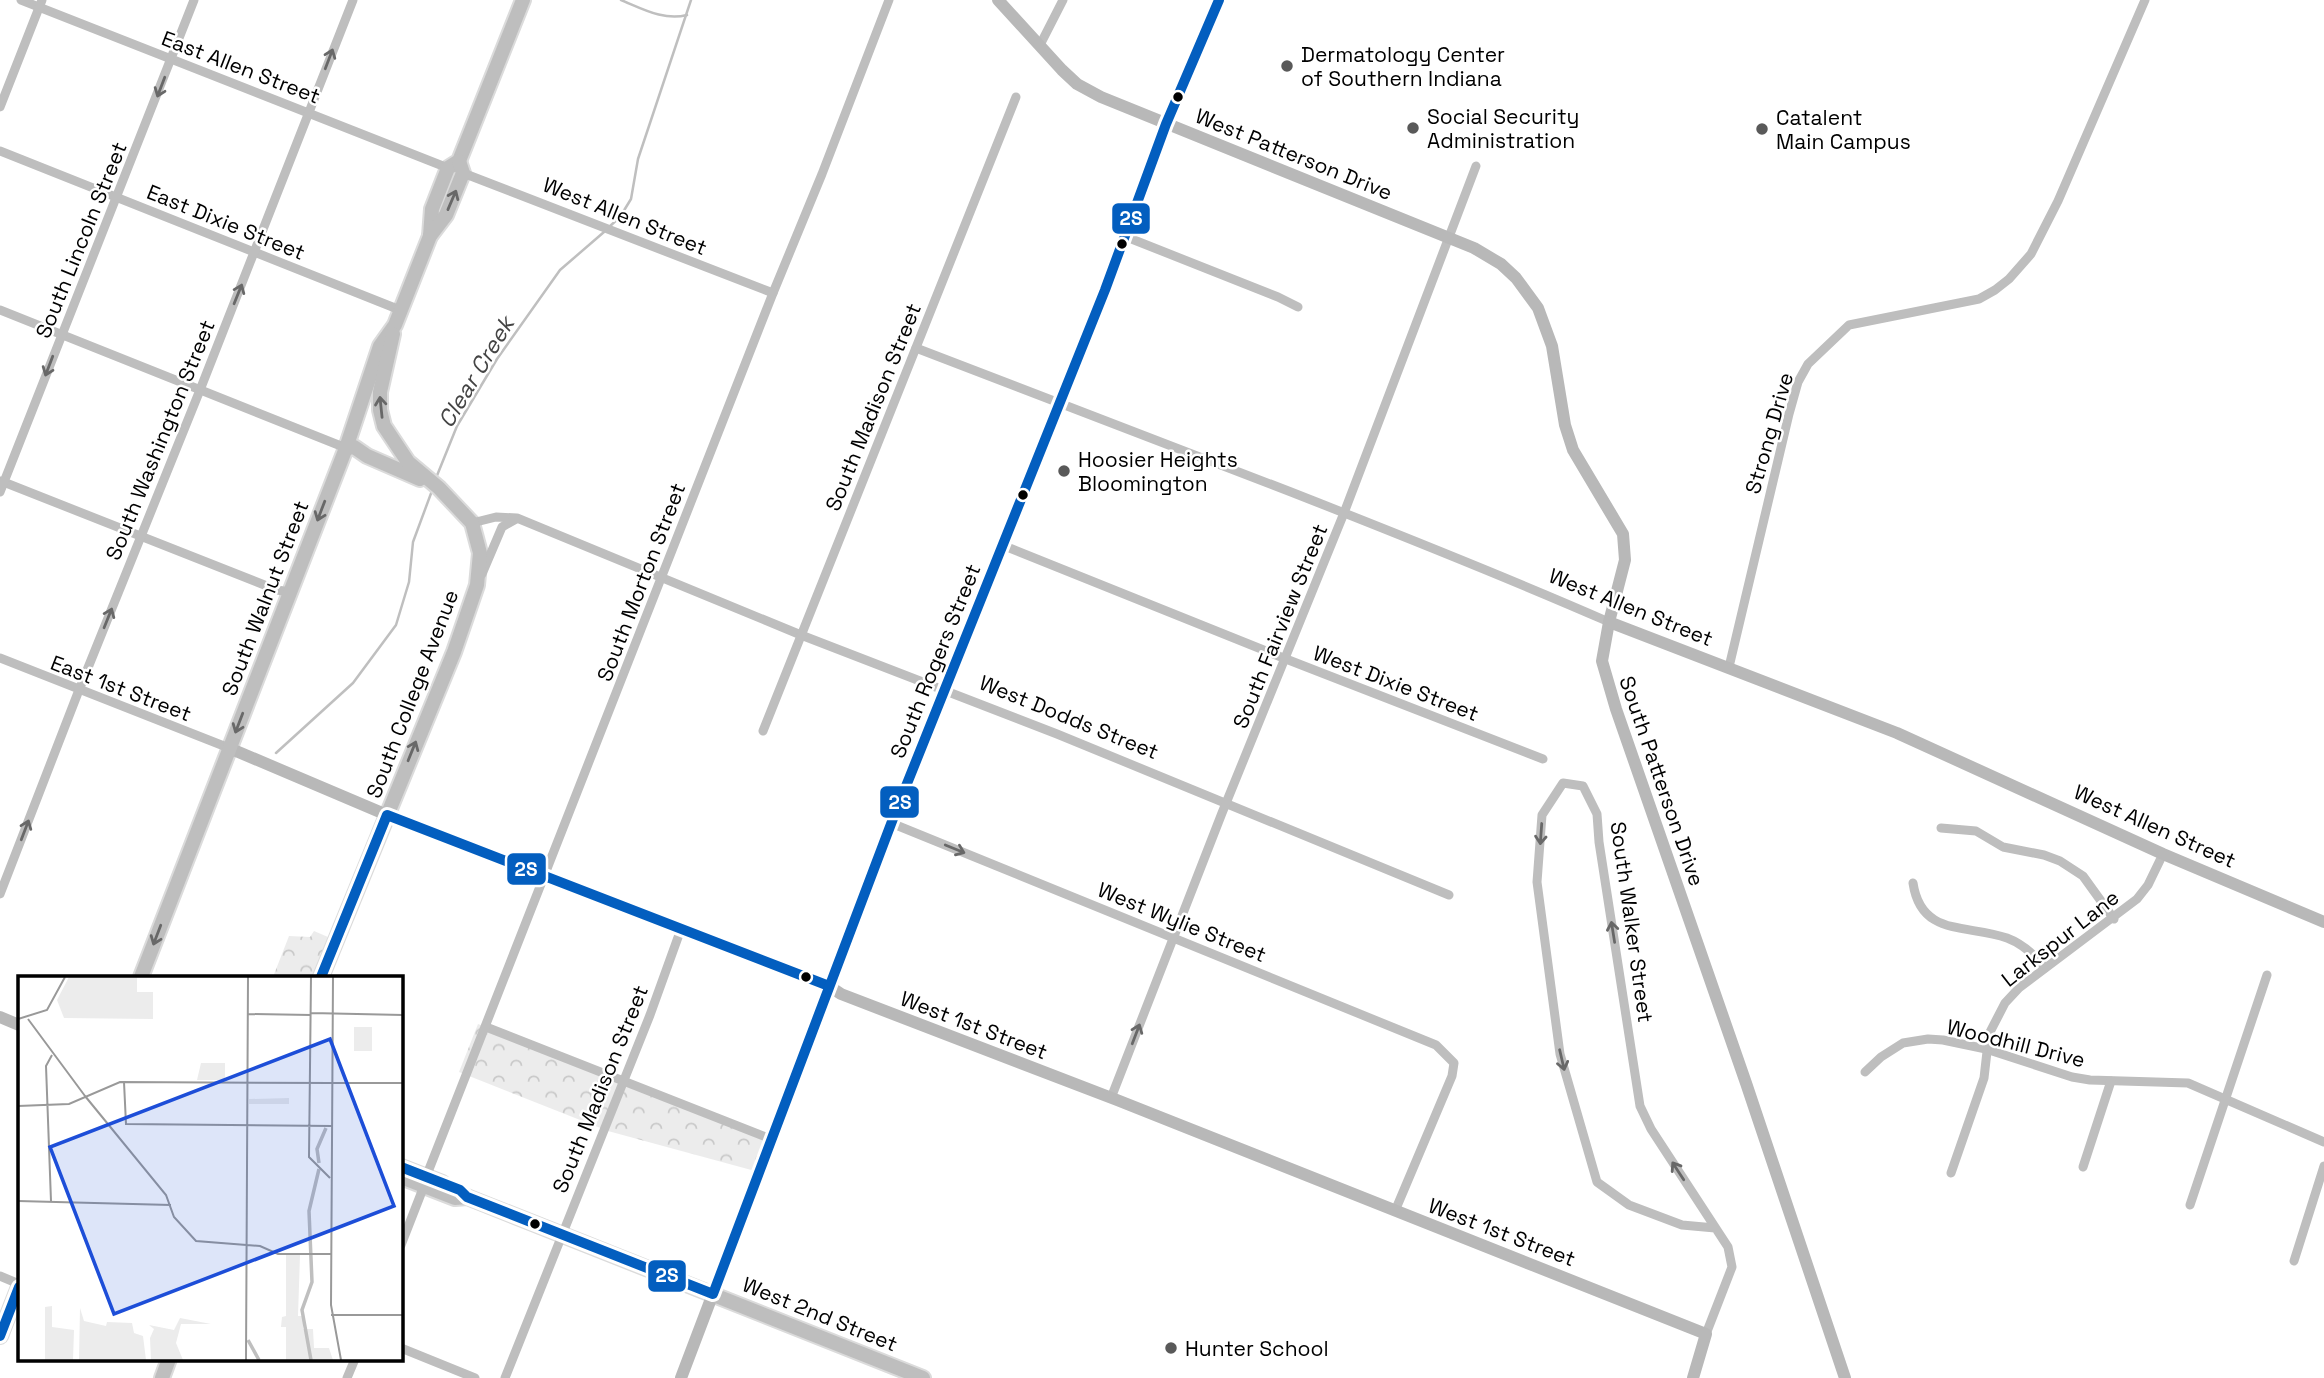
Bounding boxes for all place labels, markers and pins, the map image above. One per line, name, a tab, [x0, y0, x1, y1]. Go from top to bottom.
place label: Dermatology Center of Southern Indiana	[1301, 41, 1505, 92]
marker: Dermatology Center of Southern Indiana	[1279, 58, 1295, 74]
unlabelled marker	[1171, 90, 1185, 104]
place label: Social Security Administration	[1427, 103, 1579, 154]
place label: Catalent Main Campus	[1776, 104, 1911, 155]
marker: Social Security Administration	[1405, 120, 1421, 136]
marker: Catalent Main Campus	[1754, 121, 1770, 137]
unlabelled marker	[1115, 237, 1129, 251]
place label: Hoosier Heights Bloomington	[1078, 446, 1238, 497]
marker: Hoosier Heights Bloomington	[1056, 463, 1072, 479]
unlabelled marker	[1016, 488, 1030, 502]
unlabelled marker	[799, 970, 813, 984]
unlabelled marker	[528, 1217, 542, 1231]
place label: Hunter School	[1185, 1335, 1329, 1362]
marker: Hunter School	[1163, 1340, 1179, 1356]

